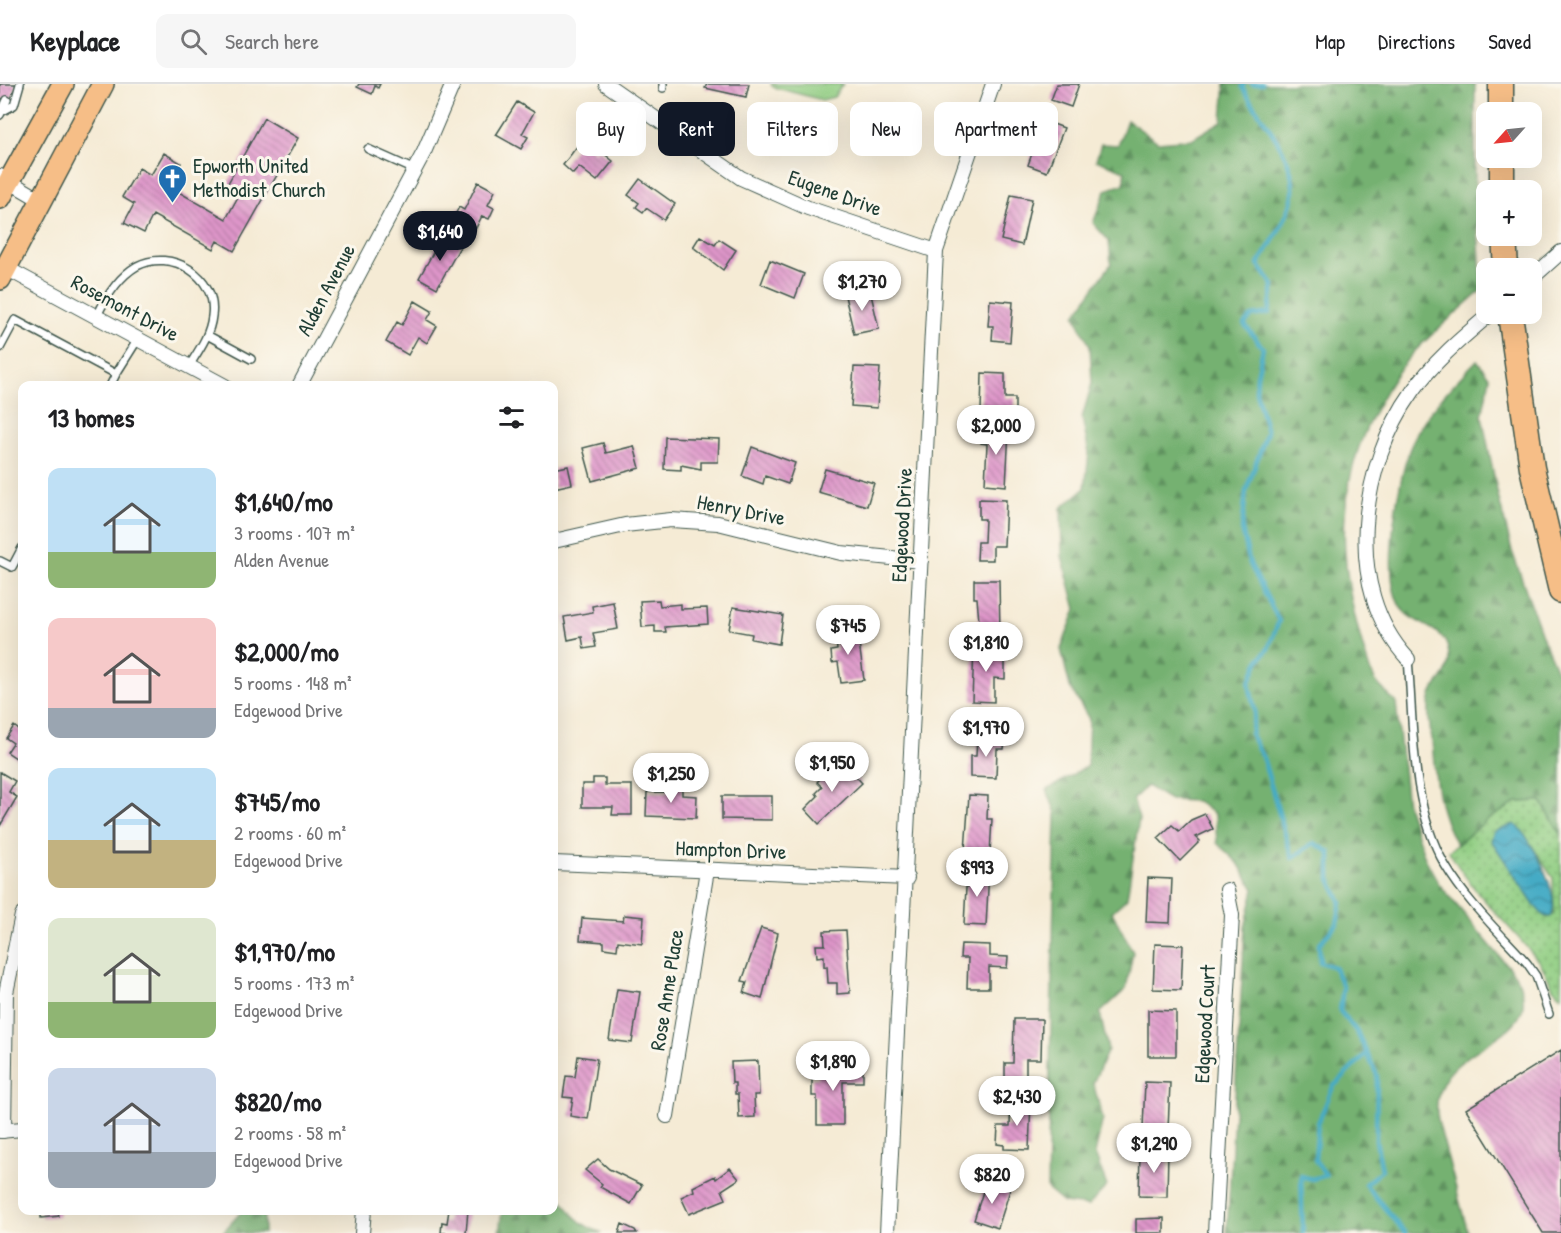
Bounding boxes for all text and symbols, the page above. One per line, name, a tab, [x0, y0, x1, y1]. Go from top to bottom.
search box	[156, 14, 576, 68]
text: Keyplace	[30, 22, 120, 60]
icon: search	[177, 25, 210, 58]
text: Search here	[225, 26, 319, 56]
text: Map	[1315, 27, 1345, 56]
text: Directions	[1378, 27, 1455, 56]
text: Saved	[1488, 27, 1531, 56]
chip: Buy	[576, 102, 646, 156]
chip: Rent	[658, 102, 735, 156]
chip: Filters	[747, 102, 838, 156]
chip: New	[850, 102, 922, 156]
chip: Apartment	[934, 102, 1058, 156]
north arrow	[1476, 102, 1542, 168]
map controls	[1476, 102, 1542, 324]
place label: Epworth United Methodist Church	[193, 151, 325, 204]
church icon: Epworth United Methodist Church	[156, 162, 188, 204]
street label: Eugene Drive	[784, 162, 886, 223]
button: +	[1476, 180, 1542, 246]
pin: $1,640	[391, 211, 489, 262]
text: $1,640	[417, 217, 463, 244]
street label: Alden Avenue	[289, 239, 362, 341]
button: −	[1476, 258, 1542, 324]
pin: $1,270	[813, 261, 911, 312]
street label: Rosemont Drive	[66, 267, 184, 348]
text: $1,270	[837, 267, 887, 294]
text: 13 homes	[48, 400, 135, 435]
icon: filters	[495, 401, 528, 434]
pin: $2,000	[947, 405, 1045, 456]
text: $2,000	[971, 411, 1021, 438]
street label: Edgewood Drive	[884, 467, 919, 583]
text: $1,640/mo	[234, 484, 333, 519]
street label: Henry Drive	[695, 487, 788, 532]
icon: home	[96, 492, 168, 564]
text: 3 rooms · 107 m²	[234, 519, 355, 546]
text: Alden Avenue	[234, 546, 329, 573]
pin: $745	[812, 605, 884, 656]
text: $745	[830, 611, 866, 638]
pin: $1,810	[937, 622, 1035, 673]
text: $1,810	[963, 628, 1009, 655]
text: $2,000/mo	[234, 634, 339, 669]
icon: home	[96, 642, 168, 714]
text: 5 rooms · 148 m²	[234, 669, 352, 696]
text: Edgewood Drive	[234, 696, 343, 723]
pin: $1,970	[937, 707, 1035, 758]
text: $1,970	[962, 713, 1010, 740]
pin: $1,950	[783, 742, 881, 793]
text: $1,950	[809, 748, 855, 775]
pin: $1,250	[622, 753, 720, 804]
text: $1,250	[647, 759, 695, 786]
text: $745/mo	[234, 784, 320, 819]
icon: home	[96, 792, 168, 864]
text: 2 rooms · 60 m²	[234, 819, 346, 846]
street label: Hampton Drive	[675, 833, 787, 866]
text: Edgewood Drive	[234, 846, 343, 873]
pin: $993	[941, 847, 1013, 898]
text: $993	[960, 853, 994, 880]
street label: Rose Anne Place	[643, 927, 690, 1053]
text: $1,970/mo	[234, 934, 335, 969]
icon: home	[96, 942, 168, 1014]
street label: Edgewood Court	[1187, 963, 1222, 1084]
text: 5 rooms · 173 m²	[234, 969, 354, 996]
text: Edgewood Drive	[234, 996, 343, 1023]
pin: $1,890	[784, 1041, 882, 1092]
text: $1,890	[810, 1047, 856, 1074]
pin: $2,430	[968, 1076, 1066, 1127]
text: $2,430	[993, 1082, 1041, 1109]
text: $820/mo	[234, 1084, 321, 1119]
icon: home	[96, 1092, 168, 1164]
text: 2 rooms · 58 m²	[234, 1119, 346, 1146]
pin: $1,290	[1105, 1123, 1203, 1174]
text: $1,290	[1130, 1129, 1178, 1156]
text: Edgewood Drive	[234, 1146, 343, 1173]
pin: $820	[956, 1154, 1028, 1205]
text: $820	[973, 1160, 1011, 1187]

